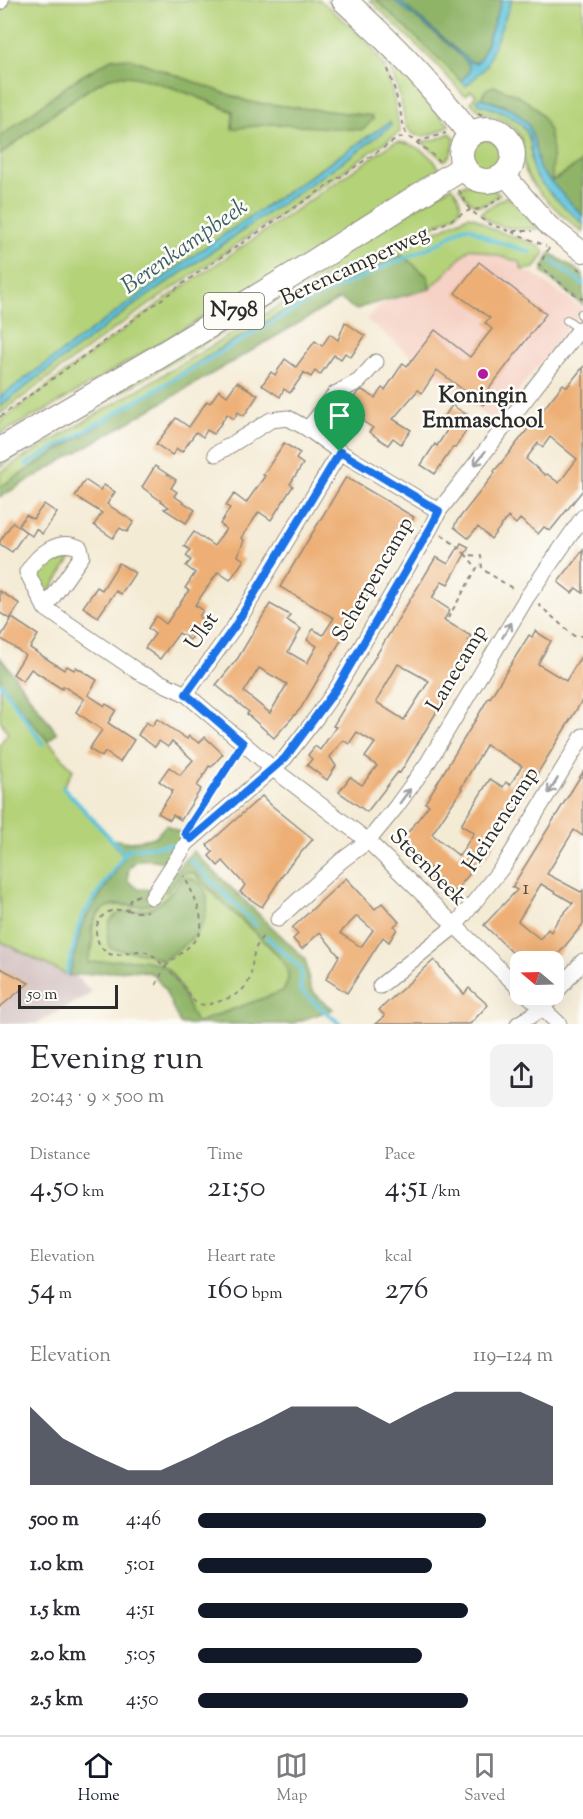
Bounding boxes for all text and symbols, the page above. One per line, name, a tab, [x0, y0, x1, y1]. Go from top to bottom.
water label: Berenkampbeek	[115, 191, 255, 303]
street label: Berencamperweg	[275, 218, 435, 316]
road number: N798	[204, 293, 264, 329]
marker: Koningin Emmaschool	[476, 367, 490, 381]
place label: Koningin Emmaschool	[422, 381, 544, 438]
pin	[314, 390, 365, 452]
icon: arrive	[323, 399, 356, 432]
one-way arrow	[473, 450, 486, 466]
street label: Scherpencamp	[325, 512, 423, 648]
street label: Ulst	[178, 606, 228, 658]
street label: Lanecamp	[419, 619, 497, 719]
one-way arrow	[502, 622, 514, 639]
street label: Heinencamp	[456, 761, 548, 879]
one-way arrow	[546, 777, 558, 794]
one-way arrow	[399, 788, 411, 804]
street label: Steenbeek	[381, 822, 473, 914]
house number: 1	[523, 875, 530, 904]
north arrow	[510, 951, 564, 1005]
map controls	[510, 951, 564, 1005]
scale bar	[18, 982, 118, 1010]
text: 50 m	[27, 984, 58, 1007]
text: Evening run	[30, 1036, 204, 1084]
button: share	[490, 1044, 553, 1107]
text: 20:43 · 9 × 500 m	[30, 1083, 164, 1112]
text: Distance	[30, 1144, 90, 1167]
text: Time	[207, 1144, 243, 1167]
text: Pace	[385, 1144, 415, 1167]
text: 4.50	[30, 1167, 79, 1210]
text: 21:50	[207, 1167, 266, 1210]
text: 4:51	[385, 1167, 428, 1210]
text: km	[79, 1181, 104, 1204]
text: /km	[428, 1181, 460, 1204]
text: Elevation	[30, 1246, 95, 1269]
text: Heart rate	[207, 1246, 276, 1269]
text: kcal	[385, 1246, 412, 1269]
text: 54	[30, 1269, 55, 1312]
text: 160	[207, 1269, 248, 1312]
text: 276	[385, 1269, 429, 1312]
text: m	[55, 1283, 72, 1306]
text: bpm	[248, 1283, 282, 1306]
text: Elevation	[30, 1342, 111, 1371]
text: 119–124 m	[473, 1342, 553, 1371]
text: 500 m	[30, 1506, 79, 1535]
text: 4:46	[126, 1506, 161, 1535]
text: 1.0 km	[30, 1551, 84, 1580]
text: 5:01	[126, 1551, 155, 1580]
text: 1.5 km	[30, 1596, 80, 1625]
text: 4:51	[126, 1596, 155, 1625]
text: 2.0 km	[30, 1641, 86, 1670]
text: 5:05	[126, 1641, 155, 1670]
text: 2.5 km	[30, 1686, 83, 1715]
text: 4:50	[126, 1686, 159, 1715]
tab: Home	[78, 1749, 120, 1808]
tab: Map	[275, 1749, 308, 1808]
tab: Saved	[464, 1749, 505, 1808]

